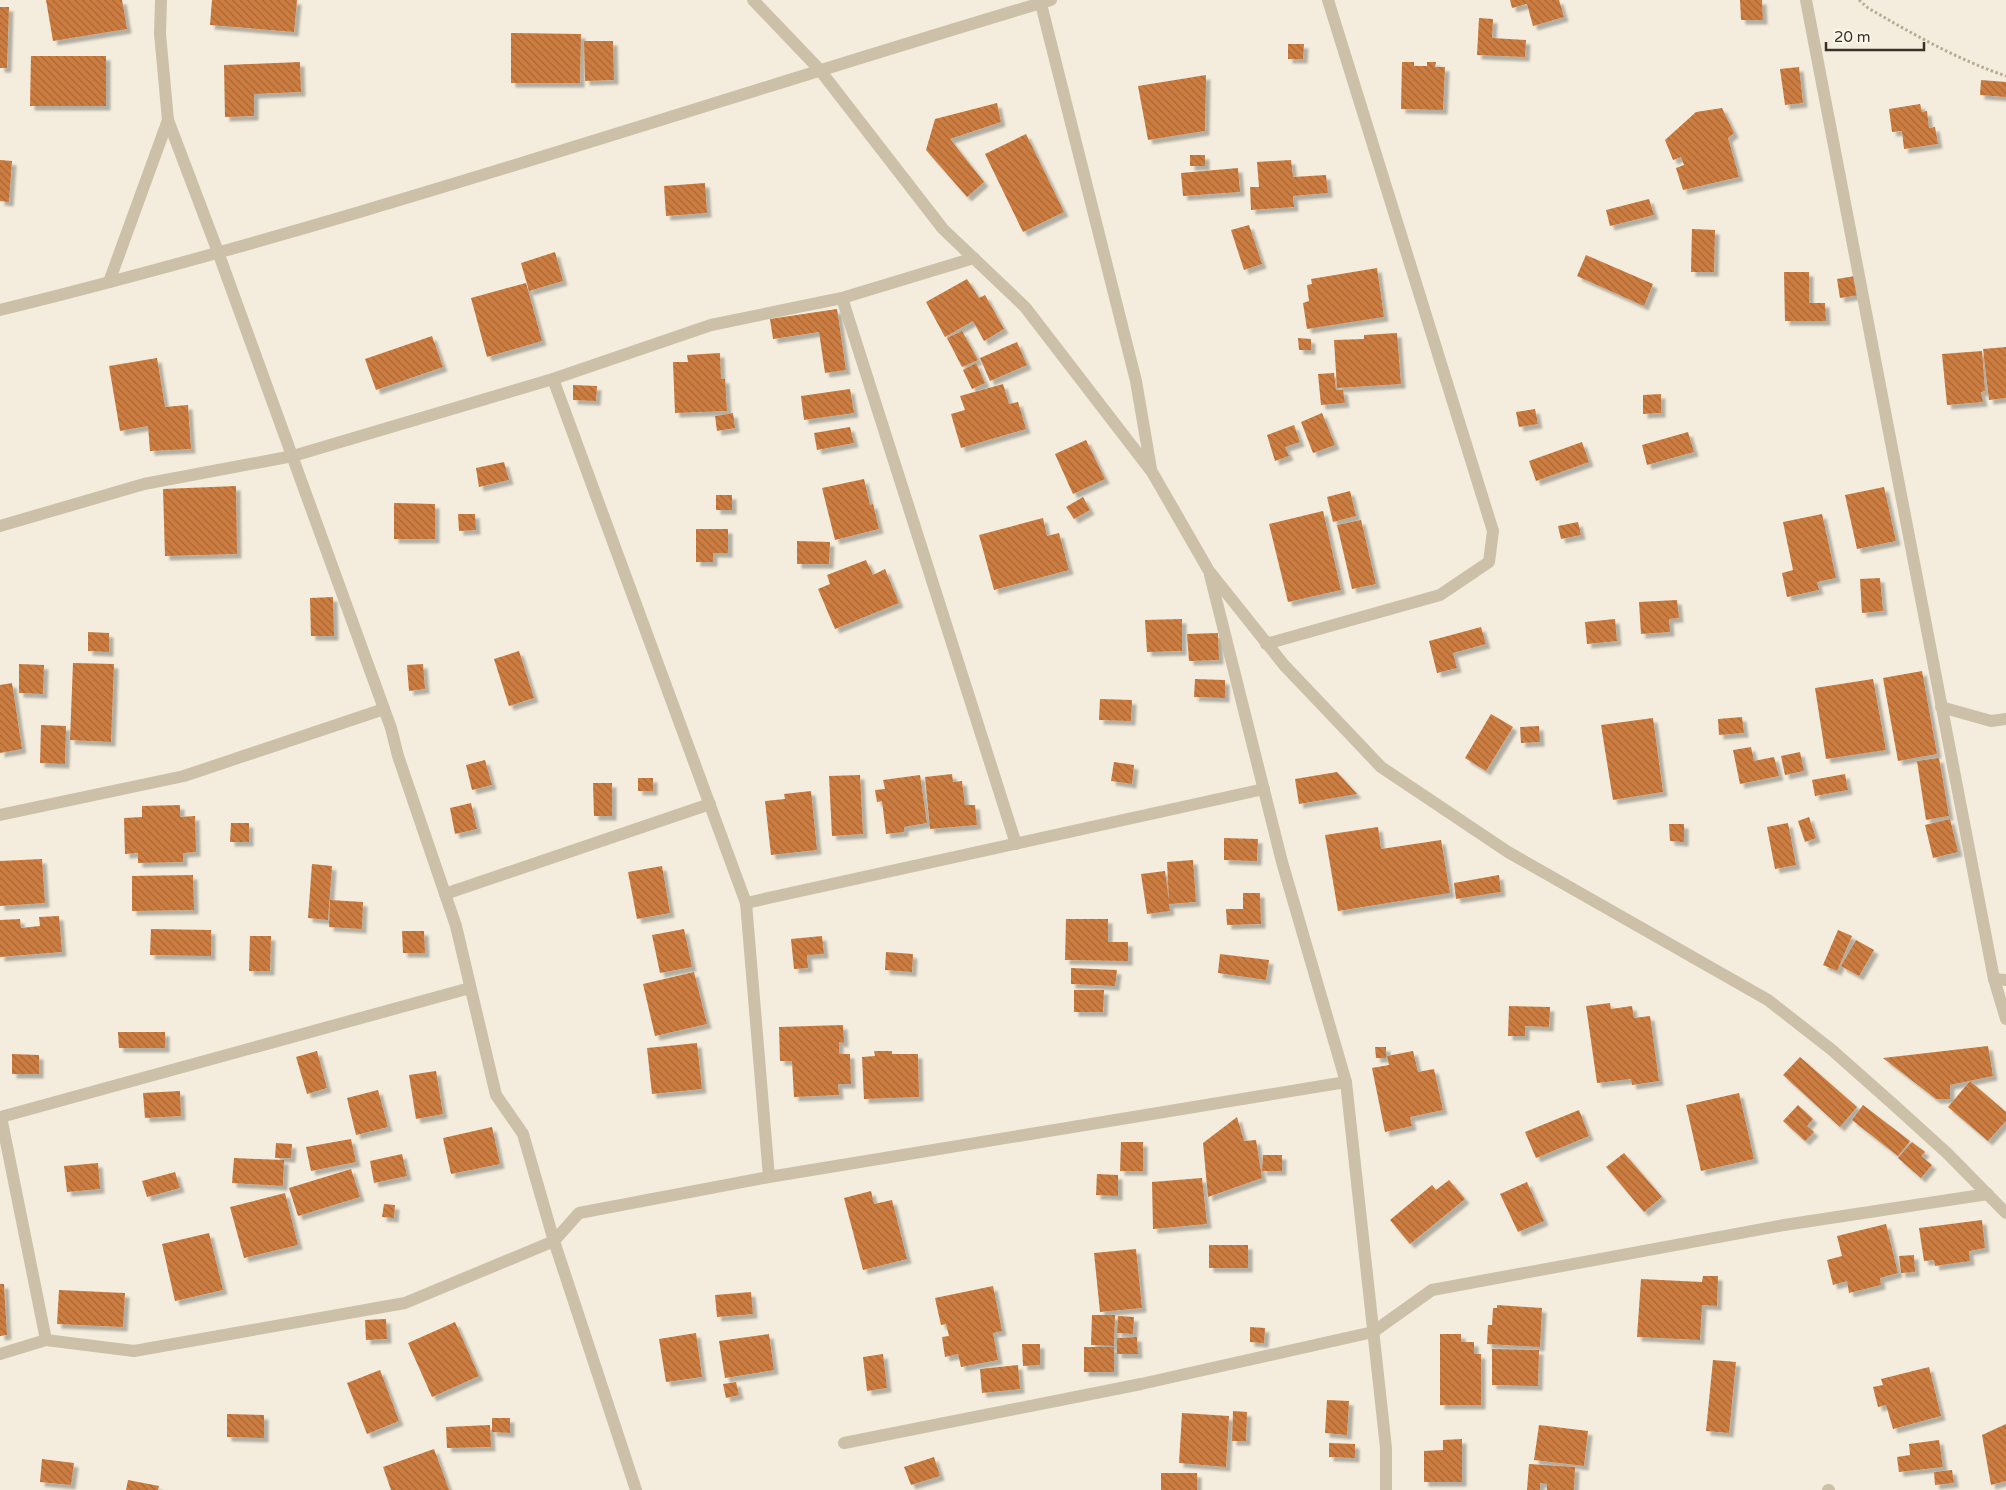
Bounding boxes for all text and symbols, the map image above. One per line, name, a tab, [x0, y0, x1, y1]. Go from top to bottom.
scale bar	[1826, 20, 1924, 52]
text: 20 m	[1834, 28, 1871, 46]

